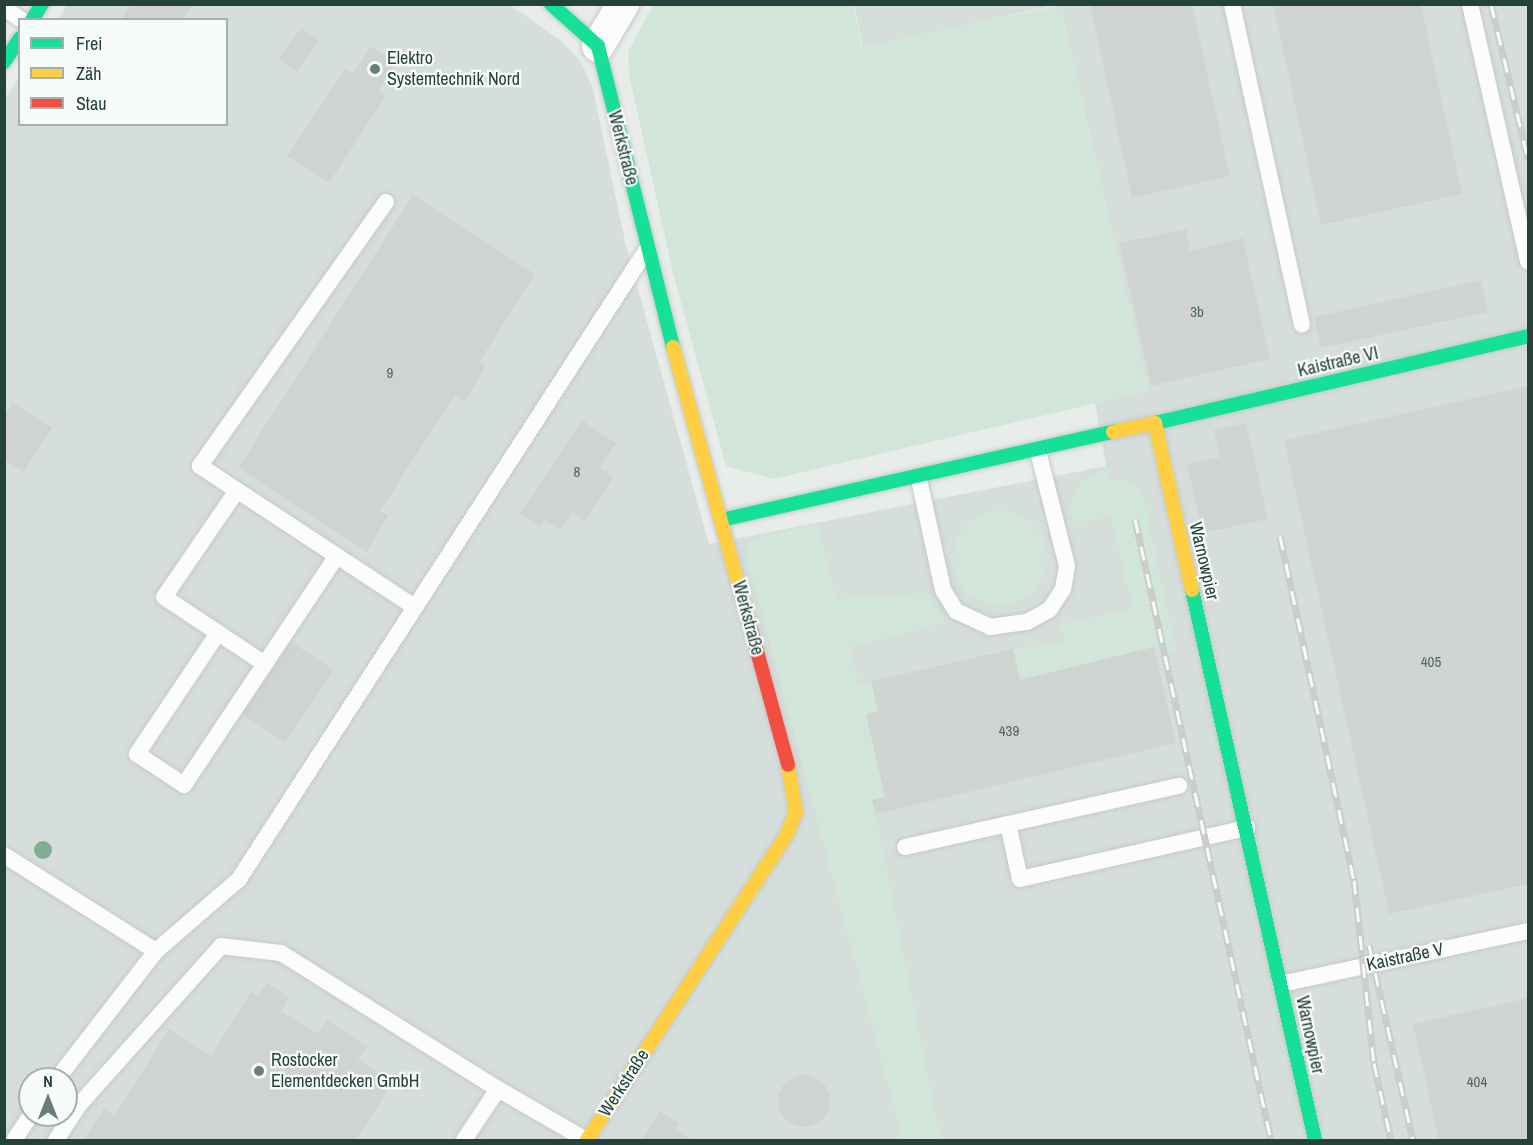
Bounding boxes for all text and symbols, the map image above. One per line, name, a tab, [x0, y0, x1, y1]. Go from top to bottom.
legend	[18, 18, 228, 126]
text: Frei	[76, 31, 102, 56]
place label: Elektro Systemtechnik Nord	[387, 48, 520, 90]
text: Zäh	[76, 61, 101, 86]
marker: Elektro Systemtechnik Nord	[368, 62, 382, 76]
text: Stau	[76, 91, 106, 116]
street label: Werkstraße	[603, 109, 643, 187]
house number: 3b	[1190, 303, 1204, 321]
street label: Kaistraße VI	[1296, 342, 1380, 382]
house number: 9	[387, 364, 393, 382]
house number: 8	[574, 463, 580, 481]
street label: Warnowpier	[1185, 520, 1223, 602]
street label: Werkstraße	[728, 578, 768, 658]
house number: 405	[1421, 653, 1441, 671]
house number: 439	[999, 722, 1019, 740]
street label: Kaistraße V	[1365, 938, 1445, 976]
street label: Warnowpier	[1291, 994, 1329, 1076]
street label: Werkstraße	[594, 1045, 654, 1121]
place label: Rostocker Elementdecken GmbH	[271, 1050, 419, 1092]
marker: Rostocker Elementdecken GmbH	[252, 1064, 266, 1078]
north arrow	[18, 1067, 78, 1127]
text: N	[43, 1070, 53, 1092]
house number: 404	[1467, 1073, 1487, 1091]

